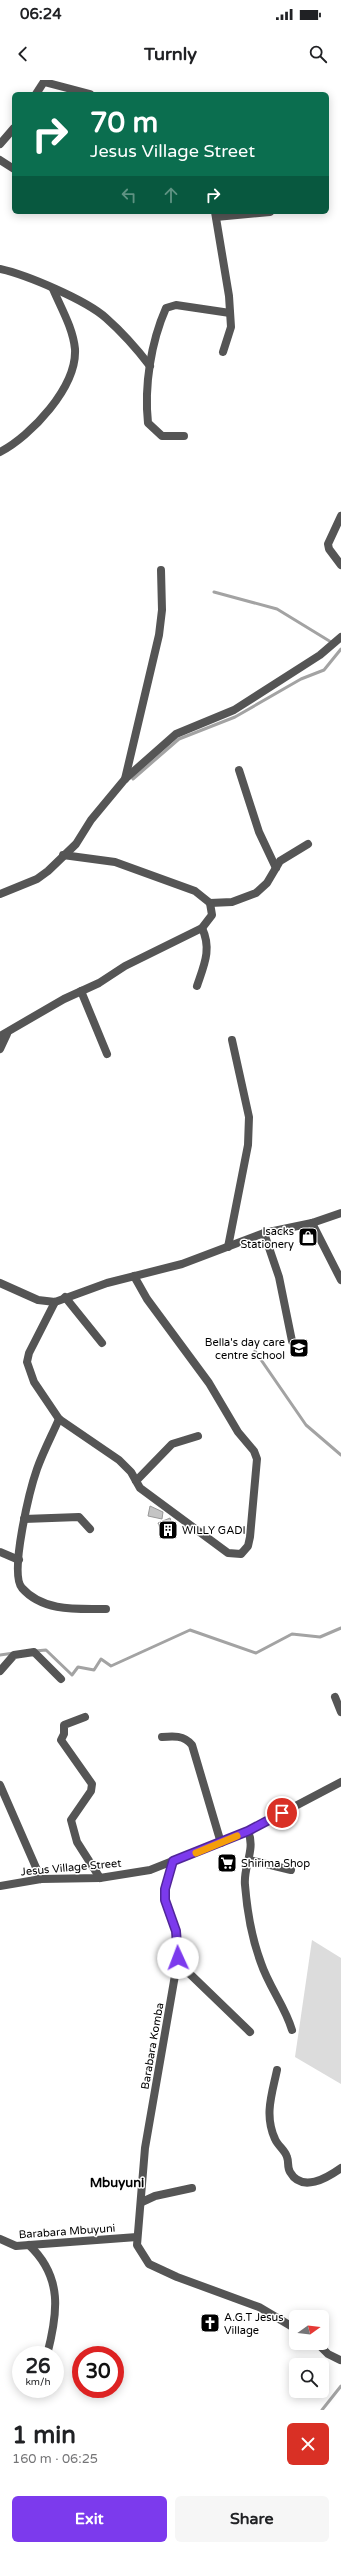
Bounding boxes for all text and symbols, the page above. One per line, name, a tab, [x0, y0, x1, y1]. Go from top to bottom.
text: 06:24	[20, 5, 62, 23]
icon: back	[12, 43, 34, 65]
text: Turnly	[144, 43, 197, 65]
icon: search	[307, 43, 329, 65]
text: 70 m	[90, 106, 158, 140]
icon: right	[24, 108, 76, 160]
text: Jesus Village Street	[90, 140, 255, 162]
icon: left	[118, 184, 140, 206]
icon: ahead	[160, 184, 182, 206]
icon: right	[202, 184, 224, 206]
place label: Isacks Stationery	[241, 1225, 294, 1251]
shop icon: Isacks Stationery	[297, 1226, 319, 1248]
place label: Bella's day care centre school	[205, 1336, 285, 1362]
school or university icon: Bella's day care centre school	[288, 1337, 310, 1359]
building icon: WILLY GADI	[157, 1519, 179, 1541]
place label: WILLY GADI	[182, 1524, 246, 1537]
pin	[265, 1796, 299, 1830]
icon: arrive	[271, 1802, 293, 1824]
supermarket icon: Shirima Shop	[216, 1852, 238, 1874]
street label: Jesus Village Street	[20, 1857, 122, 1878]
place label: Shirima Shop	[241, 1857, 310, 1870]
position arrow	[157, 1937, 199, 1979]
street label: Barabara Komba	[138, 2002, 167, 2090]
district label: Mbuyuni	[90, 2175, 144, 2191]
street label: Barabara Mbuyuni	[18, 2222, 116, 2241]
north arrow	[289, 2310, 329, 2350]
map controls	[289, 2310, 329, 2398]
place label: A.G.T Jesus Village	[224, 2311, 284, 2337]
church icon: A.G.T Jesus Village	[199, 2312, 221, 2334]
speed limit sign: 30	[72, 2346, 124, 2398]
text: 26	[25, 2355, 51, 2379]
button: search	[289, 2358, 329, 2398]
text: km/h	[25, 2376, 51, 2388]
text: 1 min	[12, 2421, 76, 2450]
button: close	[287, 2423, 329, 2465]
text: 160 m · 06:25	[12, 2451, 98, 2467]
button: Exit	[12, 2496, 167, 2542]
button: Share	[175, 2496, 329, 2542]

